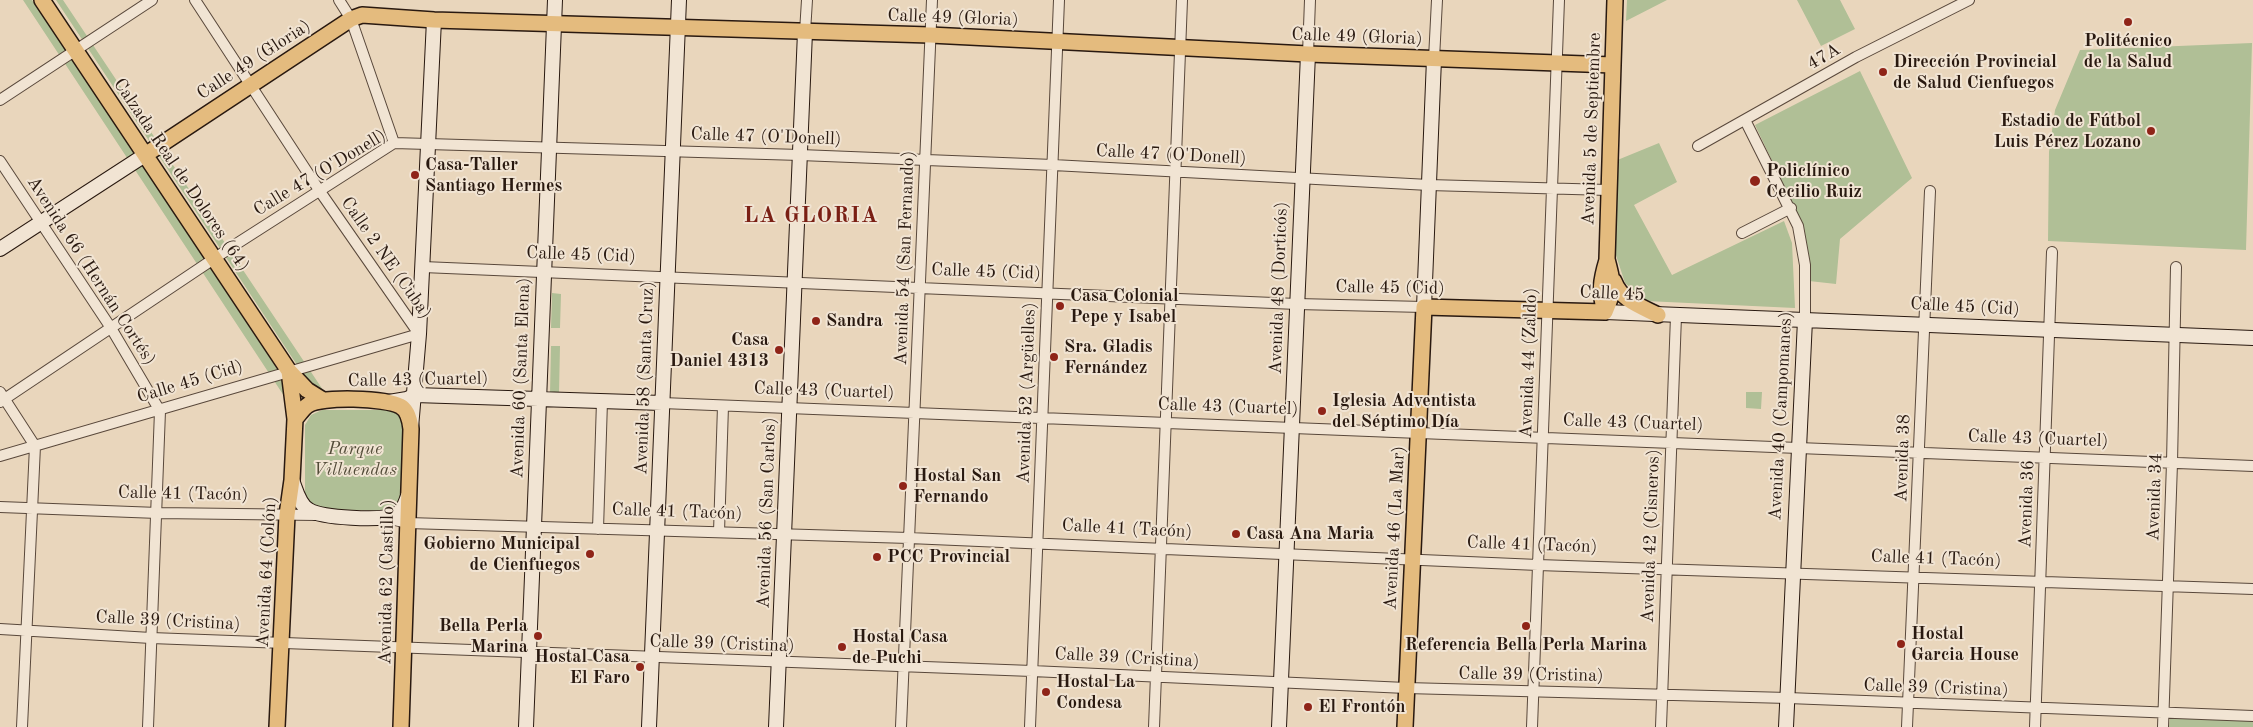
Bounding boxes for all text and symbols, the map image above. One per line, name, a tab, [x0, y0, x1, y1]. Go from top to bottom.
street label: Calle 49 (Gloria)	[887, 5, 1019, 31]
street label: Calle 49 (Gloria)	[193, 15, 315, 105]
marker: Politécnico de la Salud	[2122, 16, 2134, 28]
street label: Calle 49 (Gloria)	[1291, 24, 1423, 50]
place label: Politécnico de la Salud	[2084, 30, 2172, 72]
street label: Avenida 5 de Septiembre	[1578, 32, 1606, 226]
street label: 47A	[1804, 39, 1844, 75]
place label: Dirección Provincial de Salud Cienfuegos	[1893, 51, 2057, 94]
marker: Dirección Provincial de Salud Cienfuegos	[1877, 66, 1889, 78]
street label: Calzada Real de Dolores (64)	[108, 74, 254, 276]
place label: Estadio de Fútbol Luis Pérez Lozano	[1993, 110, 2141, 152]
street label: Calle 47 (O'Donell)	[690, 124, 842, 150]
street label: Calle 47 (O'Donell)	[250, 125, 390, 221]
marker: Estadio de Fútbol Luis Pérez Lozano	[2145, 125, 2157, 137]
street label: Calle 47 (O'Donell)	[1095, 140, 1247, 170]
street label: Avenida 54 (San Fernando)	[890, 150, 920, 366]
place label: Casa-Taller Santiago Hermes	[425, 154, 562, 196]
place label: Policlínico Cecilio Ruiz	[1766, 160, 1862, 202]
marker: Casa-Taller Santiago Hermes	[409, 169, 421, 181]
street label: Avenida 66 (Hernán Cortés)	[22, 173, 160, 369]
marker: Policlínico Cecilio Ruiz	[1748, 174, 1762, 188]
street label: Calle 2 NE (Cuba)	[336, 193, 436, 323]
street label: Avenida 48 (Dorticós)	[1265, 201, 1293, 375]
district label: LA GLORIA	[742, 203, 880, 229]
street label: Calle 45 (Cid)	[526, 242, 636, 268]
street label: Calle 45 (Cid)	[931, 259, 1041, 285]
street label: Calle 45 (Cid)	[1335, 276, 1445, 300]
street label: Avenida 60 (Santa Elena)	[507, 277, 535, 479]
street label: Avenida 58 (Santa Cruz)	[631, 281, 659, 475]
street label: Calle 45	[1579, 282, 1645, 306]
place label: Casa Colonial Pepe y Isabel	[1070, 285, 1179, 328]
street label: Avenida 44 (Zaldo)	[1516, 287, 1542, 439]
street label: Calle 45 (Cid)	[1910, 293, 2020, 321]
marker: Casa Colonial Pepe y Isabel	[1054, 300, 1066, 312]
street label: Avenida 52 (Argüelles)	[1013, 302, 1041, 484]
place label: Sandra	[826, 310, 883, 332]
street label: Avenida 40 (Campomanes)	[1765, 311, 1797, 521]
marker: Sandra	[810, 315, 822, 327]
place label: Casa Daniel 4313	[670, 329, 769, 372]
place label: Sra. Gladis Fernández	[1064, 336, 1153, 378]
marker: Casa Daniel 4313	[773, 344, 785, 356]
marker: Sra. Gladis Fernández	[1048, 351, 1060, 363]
street label: Calle 45 (Cid)	[134, 356, 246, 408]
street label: Calle 43 (Cuartel)	[348, 368, 488, 392]
street label: Calle 43 (Cuartel)	[753, 378, 895, 404]
place label: Iglesia Adventista del Séptimo Día	[1332, 390, 1476, 432]
street label: Calle 43 (Cuartel)	[1157, 394, 1299, 420]
marker: Iglesia Adventista del Séptimo Día	[1316, 405, 1328, 417]
street label: Calle 43 (Cuartel)	[1562, 410, 1704, 436]
street label: Avenida 38	[1891, 413, 1915, 503]
street label: Avenida 56 (San Carlos)	[753, 417, 781, 609]
street label: Calle 43 (Cuartel)	[1967, 426, 2109, 452]
park label: Parque Villuendas	[313, 438, 397, 480]
street label: Avenida 46 (La Mar)	[1380, 446, 1410, 610]
street label: Avenida 42 (Cisneros)	[1637, 449, 1665, 623]
street label: Avenida 34	[2143, 452, 2167, 542]
street label: Avenida 36	[2015, 459, 2039, 549]
place label: Hostal San Fernando	[913, 465, 1001, 508]
marker: Hostal San Fernando	[897, 480, 909, 492]
street label: Calle 41 (Tacón)	[118, 482, 248, 506]
street label: Avenida 64 (Colón)	[252, 496, 282, 648]
street label: Avenida 62 (Castillo)	[375, 499, 399, 665]
street label: Calle 41 (Tacón)	[611, 499, 743, 525]
street label: Calle 41 (Tacón)	[1061, 515, 1193, 543]
place label: Casa Ana Maria	[1246, 523, 1374, 545]
marker: Casa Ana Maria	[1230, 528, 1242, 540]
street label: Calle 41 (Tacón)	[1466, 532, 1598, 558]
place label: Gobierno Municipal de Cienfuegos	[423, 533, 580, 576]
place label: PCC Provincial	[887, 546, 1010, 568]
street label: Calle 41 (Tacón)	[1870, 546, 2002, 572]
marker: Gobierno Municipal de Cienfuegos	[584, 548, 596, 560]
marker: PCC Provincial	[871, 551, 883, 563]
street label: Calle 39 (Cristina)	[95, 606, 241, 636]
place label: Bella Perla Marina	[439, 615, 528, 658]
marker: Referencia Bella Perla Marina	[1520, 620, 1532, 632]
place label: Hostal Garcia House	[1911, 623, 2019, 666]
place label: Hostal Casa de Puchi	[852, 626, 948, 669]
marker: Bella Perla Marina	[532, 630, 544, 642]
street label: Calle 39 (Cristina)	[649, 631, 795, 657]
place label: Referencia Bella Perla Marina	[1405, 634, 1647, 656]
marker: Hostal Garcia House	[1895, 638, 1907, 650]
marker: Hostal Casa de Puchi	[836, 641, 848, 653]
street label: Calle 39 (Cristina)	[1054, 643, 1200, 673]
place label: Hostal Casa El Faro	[534, 646, 630, 689]
marker: Hostal Casa El Faro	[634, 661, 646, 673]
street label: Calle 39 (Cristina)	[1458, 663, 1604, 687]
place label: Hostal La Condesa	[1056, 671, 1135, 714]
street label: Calle 39 (Cristina)	[1863, 675, 2009, 701]
marker: Hostal La Condesa	[1040, 686, 1052, 698]
place label: El Frontón	[1318, 696, 1406, 718]
marker: El Frontón	[1302, 701, 1314, 713]

